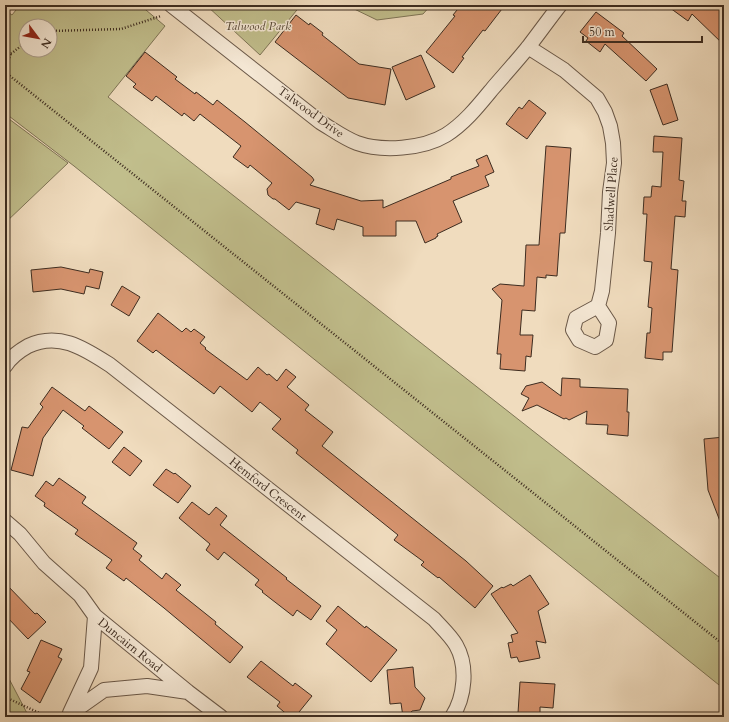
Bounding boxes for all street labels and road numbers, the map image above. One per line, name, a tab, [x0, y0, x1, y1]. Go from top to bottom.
street label: Talwood Drive	[275, 83, 347, 141]
street label: Shadwell Place	[600, 156, 622, 232]
street label: Hemford Crescent	[226, 454, 310, 524]
street label: Duncairn Road	[95, 614, 166, 676]

